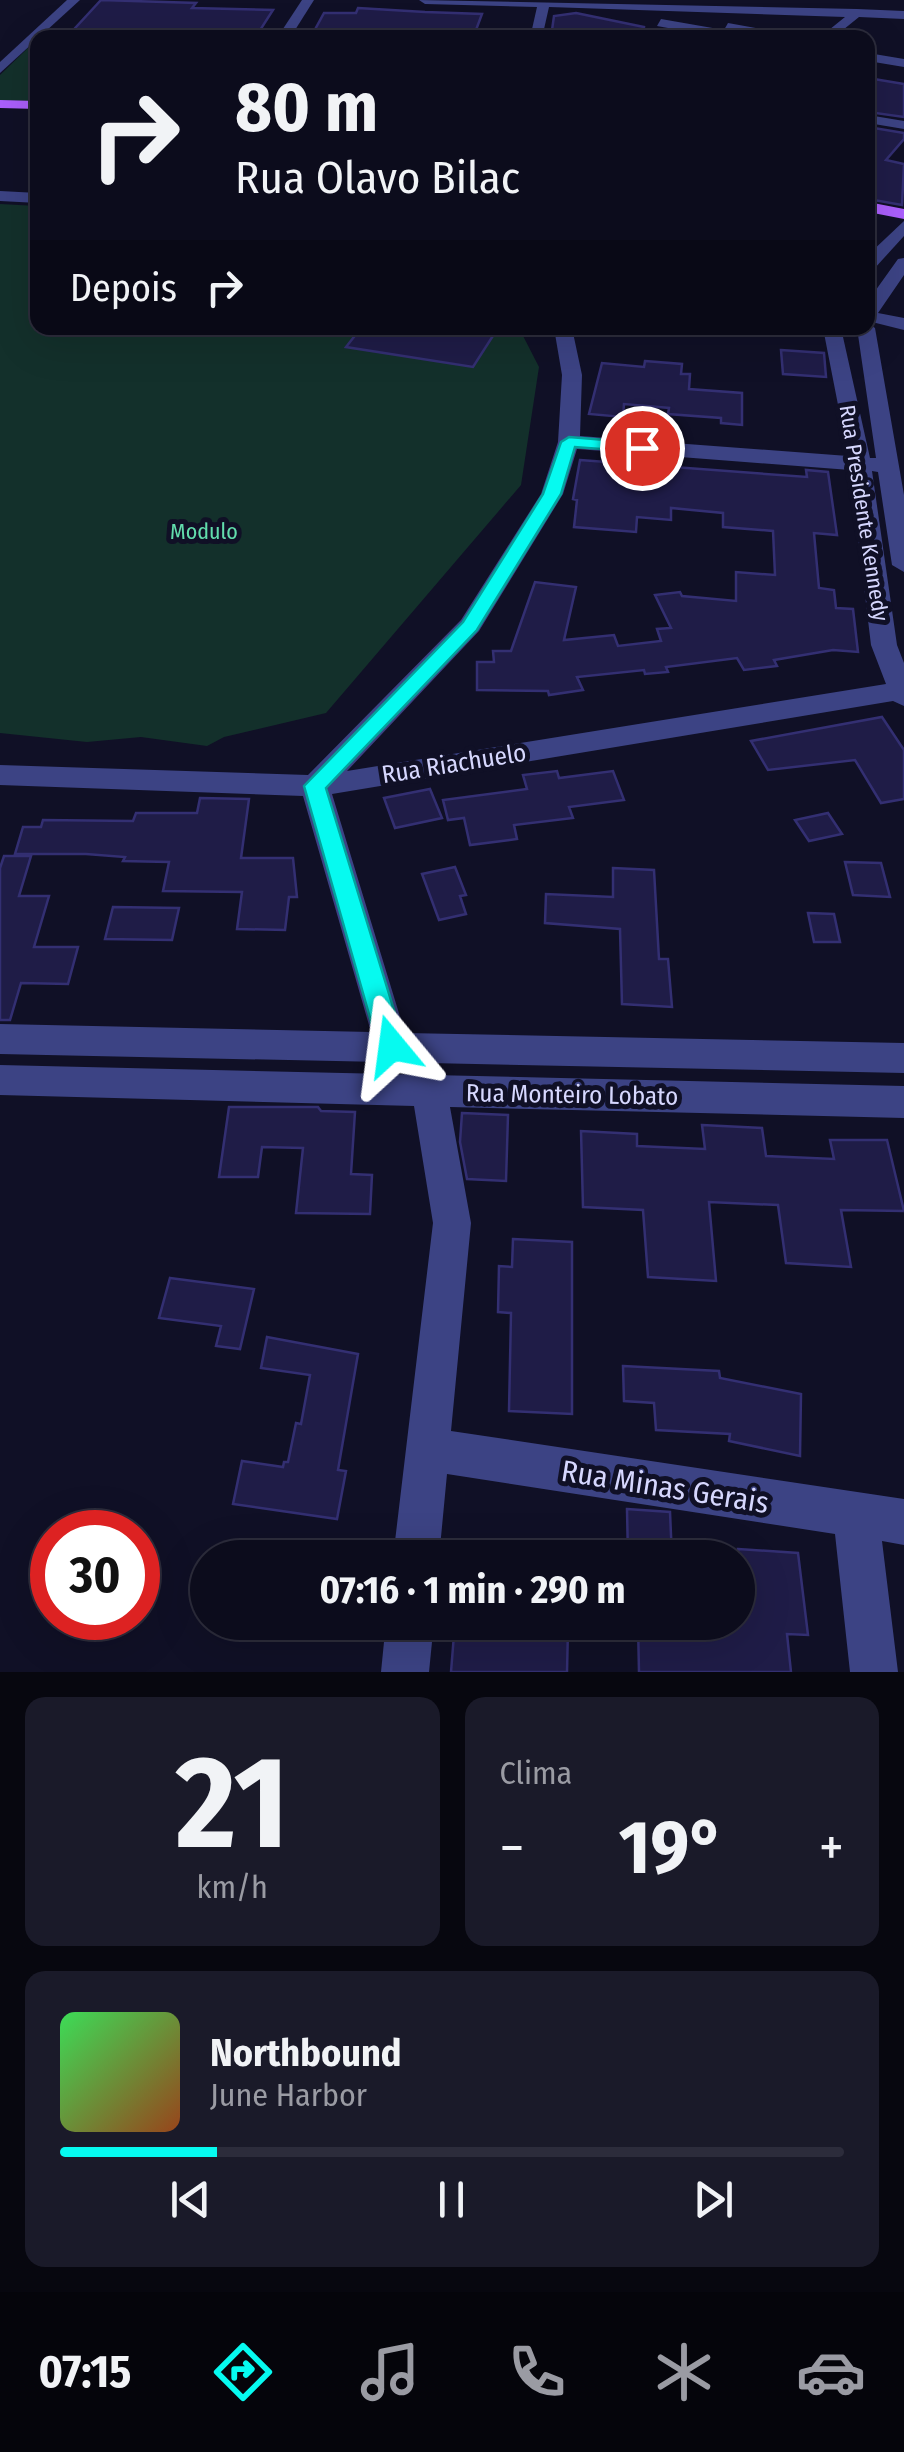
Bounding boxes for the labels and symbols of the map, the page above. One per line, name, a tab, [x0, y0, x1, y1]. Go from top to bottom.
street label: Rua Presidente Kennedy	[834, 403, 894, 623]
pin	[600, 406, 685, 491]
park label: Modulo	[170, 518, 238, 545]
street label: Rua Riachuelo	[380, 738, 528, 790]
position arrow	[340, 994, 444, 1098]
street label: Rua Monteiro Lobato	[466, 1078, 678, 1112]
street label: Rua Minas Gerais	[559, 1453, 771, 1521]
speed limit sign: 30	[30, 1510, 160, 1640]

